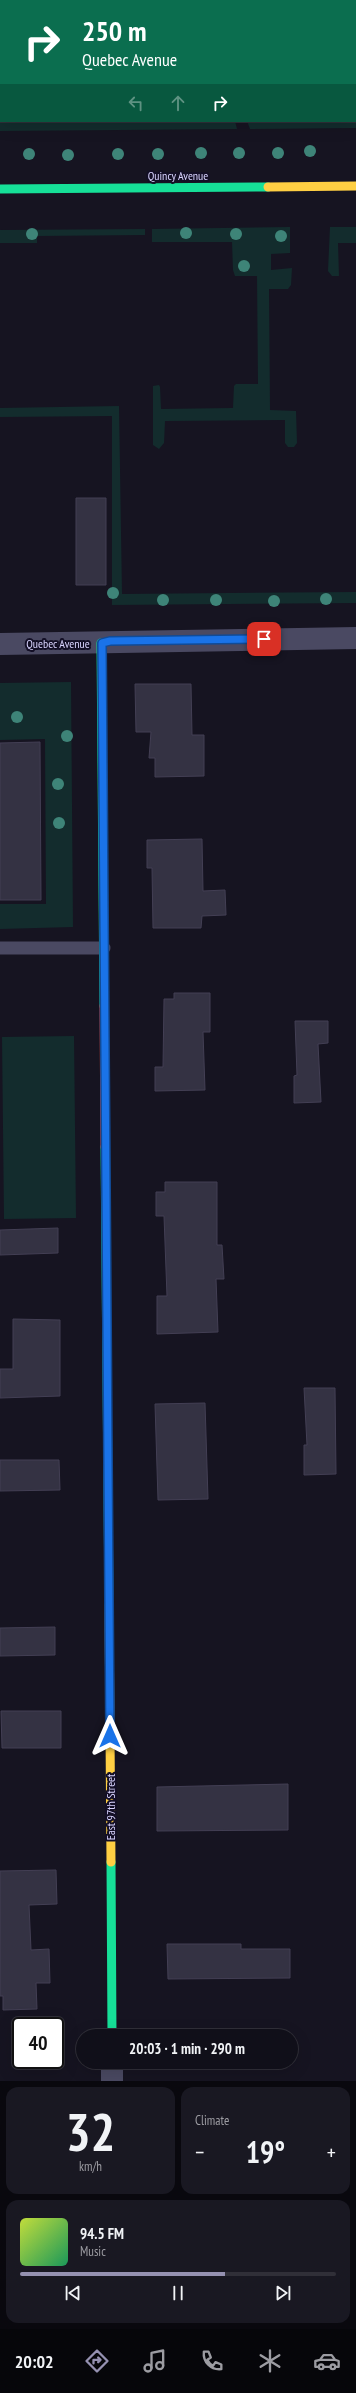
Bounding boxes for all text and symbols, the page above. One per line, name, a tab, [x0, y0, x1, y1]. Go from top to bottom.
text: 250 m	[82, 12, 146, 49]
icon: right	[16, 16, 68, 68]
text: Quebec Avenue	[82, 48, 177, 71]
icon: left	[125, 92, 147, 114]
icon: ahead	[167, 92, 189, 114]
icon: right	[209, 92, 231, 114]
street label: Quincy Avenue	[148, 168, 208, 183]
pin	[247, 622, 281, 656]
icon: arrive	[253, 628, 275, 650]
street label: Quebec Avenue	[26, 636, 90, 651]
position arrow	[89, 1715, 131, 1757]
street label: East 97th Street	[103, 1773, 118, 1840]
speed limit sign: 40	[12, 2017, 64, 2069]
text: 20:03 · 1 min · 290 m	[129, 2039, 245, 2058]
text: 32	[66, 2098, 115, 2165]
text: Climate	[195, 2112, 229, 2129]
text: 19°	[246, 2132, 285, 2171]
text: −	[195, 2138, 204, 2166]
text: +	[327, 2138, 336, 2166]
text: km/h	[79, 2158, 102, 2175]
text: 94.5 FM	[80, 2224, 124, 2243]
text: Music	[80, 2243, 106, 2260]
icon: previous	[62, 2282, 84, 2304]
icon: pause	[167, 2282, 189, 2304]
icon: next	[272, 2282, 294, 2304]
icon: directions	[83, 2347, 111, 2375]
icon: music	[141, 2347, 169, 2375]
icon: phone	[198, 2347, 226, 2375]
icon: climate	[256, 2347, 284, 2375]
icon: car	[313, 2347, 341, 2375]
text: 20:02	[15, 2350, 54, 2373]

